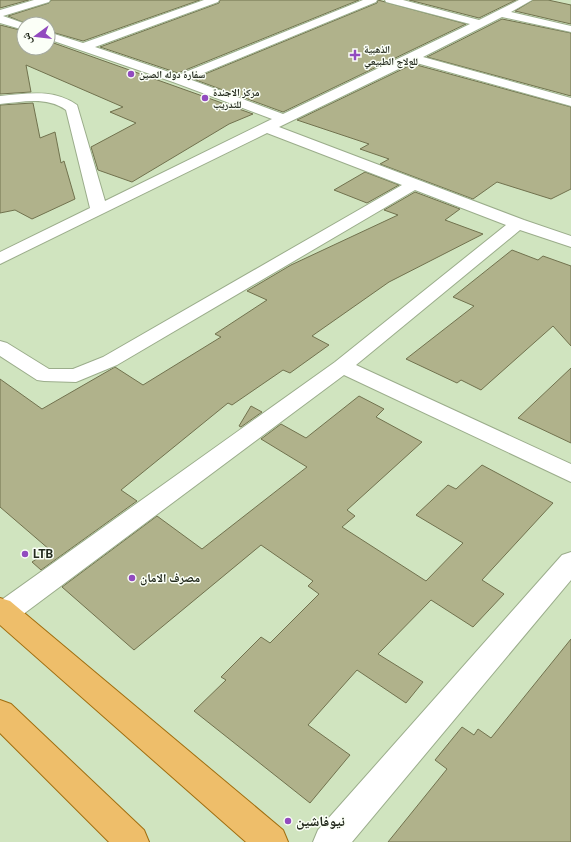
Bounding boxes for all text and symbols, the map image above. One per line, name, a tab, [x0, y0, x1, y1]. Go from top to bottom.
north arrow	[16, 16, 56, 56]
text: ش	[19, 31, 36, 46]
place label: الذهبية للعﻻج الطبيعي	[364, 44, 418, 69]
marker: الذهبية للعﻻج الطبيعي	[349, 49, 361, 61]
marker: سفارة دوله الصين	[126, 69, 136, 79]
place label: سفارة دوله الصين	[139, 69, 205, 81]
place label: مركز الاجندة للتدريب	[213, 87, 260, 111]
marker: مركز الاجندة للتدريب	[200, 93, 210, 103]
place label: LTB	[33, 547, 54, 561]
marker: LTB	[20, 549, 30, 559]
place label: مصرف الامان	[140, 571, 200, 586]
marker: مصرف الامان	[127, 573, 137, 583]
place label: نيوفاشين	[296, 813, 345, 830]
marker: نيوفاشين	[283, 816, 293, 826]

